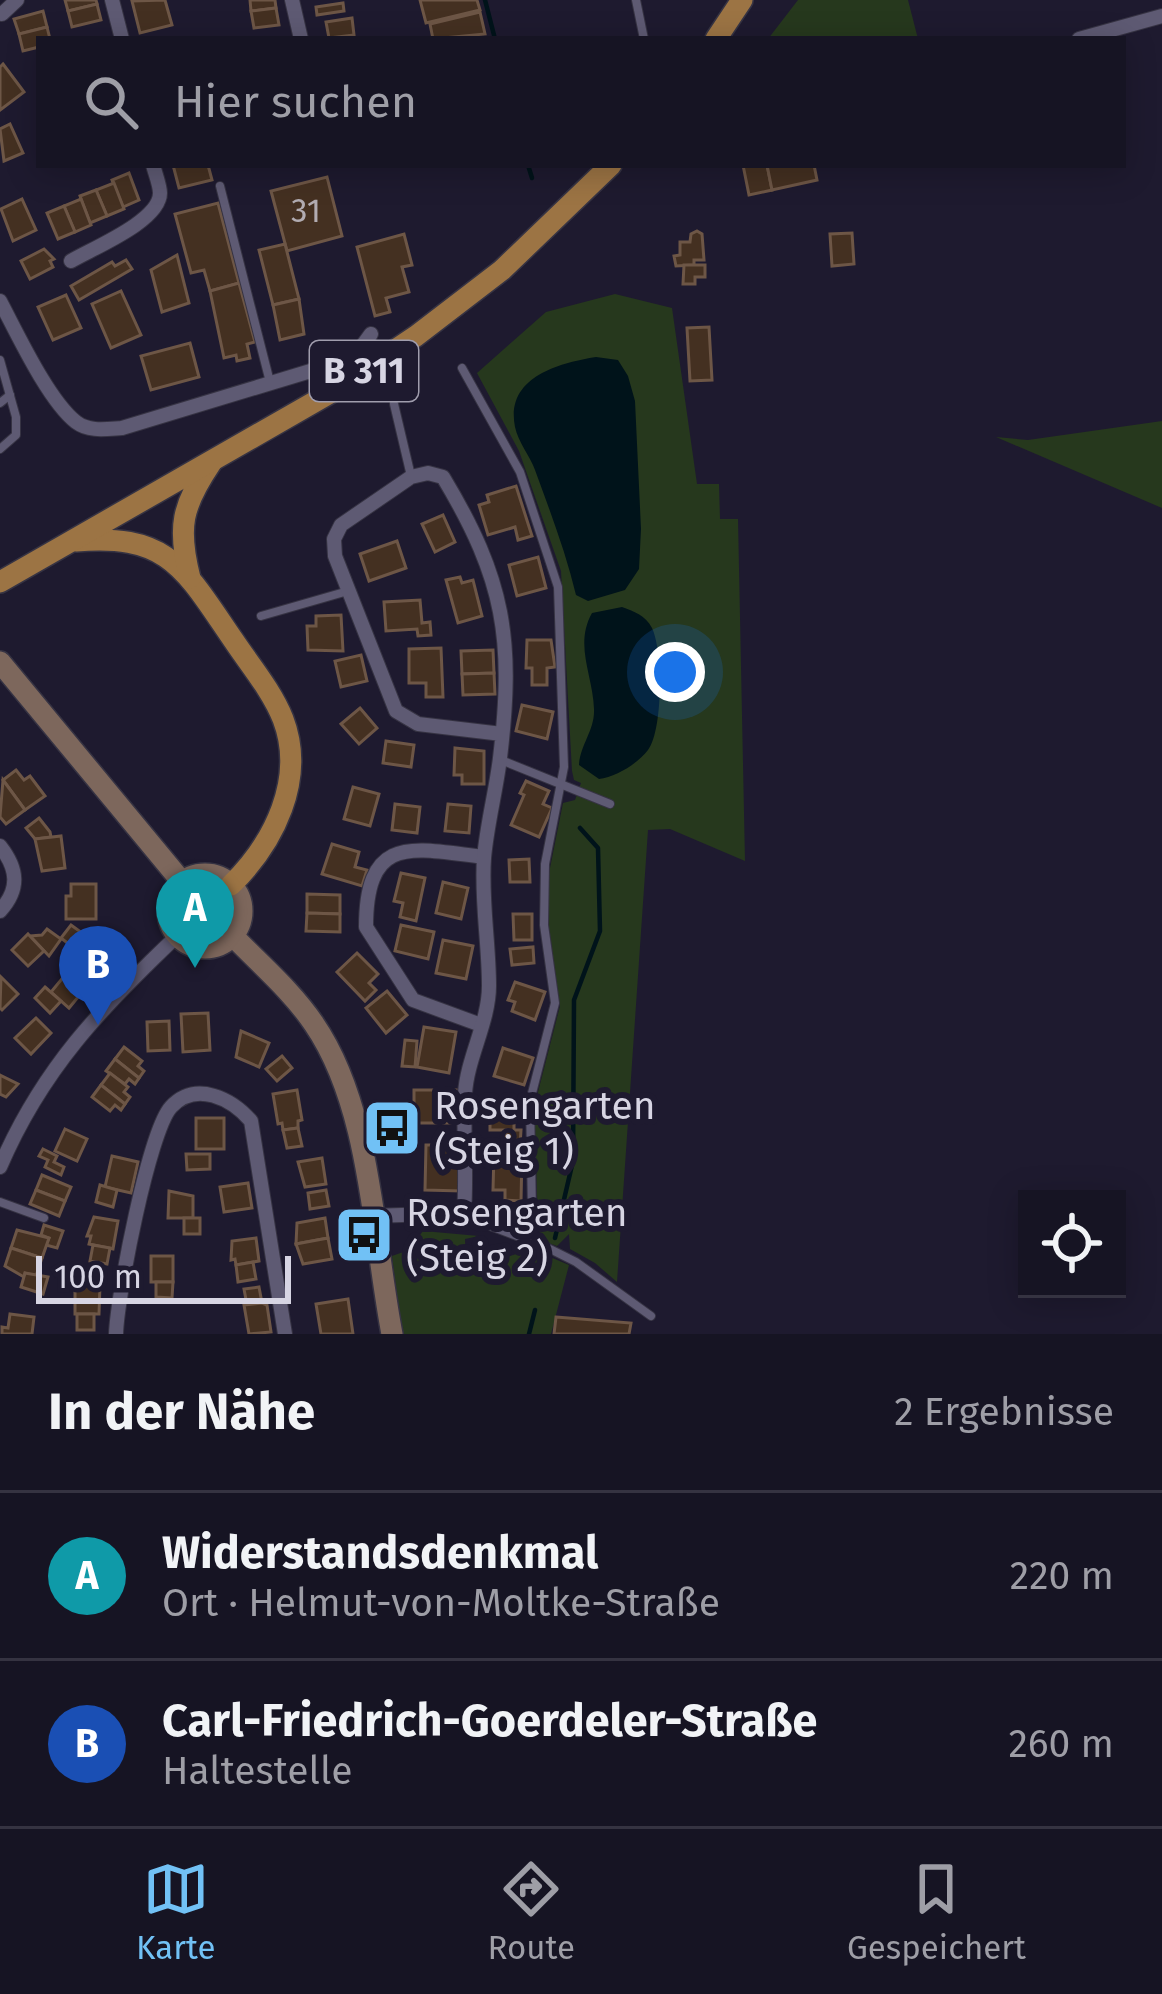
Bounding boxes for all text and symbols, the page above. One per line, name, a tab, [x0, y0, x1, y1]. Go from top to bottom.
search box	[36, 36, 1126, 168]
icon: search	[78, 69, 144, 135]
text: Hier suchen	[174, 75, 417, 129]
house number: 31	[291, 191, 321, 231]
road number: B 311	[310, 341, 418, 401]
your location	[645, 642, 705, 702]
pin: A	[156, 869, 234, 968]
pin: B	[59, 926, 137, 1025]
place label: Rosengarten (Steig 1)	[434, 1083, 656, 1174]
bus stop icon: Rosengarten (Steig 1)	[361, 1097, 423, 1159]
place label: Rosengarten (Steig 2)	[406, 1190, 628, 1281]
map controls	[1018, 1190, 1126, 1298]
button: locate	[1018, 1190, 1126, 1298]
bus stop icon: Rosengarten (Steig 2)	[333, 1204, 395, 1266]
scale bar	[36, 1250, 291, 1303]
text: 100 m	[54, 1257, 142, 1297]
text: In der Nähe	[48, 1381, 315, 1443]
text: 2 Ergebnisse	[894, 1389, 1114, 1435]
text: Widerstandsdenkmal	[162, 1526, 598, 1580]
text: A	[75, 1553, 99, 1599]
text: 220 m	[1010, 1553, 1114, 1599]
text: Ort · Helmut-von-Moltke-Straße	[162, 1580, 720, 1626]
text: Carl-Friedrich-Goerdeler-Straße	[162, 1694, 817, 1748]
text: B	[75, 1721, 99, 1767]
text: 260 m	[1008, 1721, 1114, 1767]
text: Haltestelle	[162, 1748, 352, 1794]
tab: Karte	[136, 1856, 215, 1968]
tab: Route	[488, 1856, 575, 1968]
tab: Gespeichert	[847, 1856, 1026, 1968]

